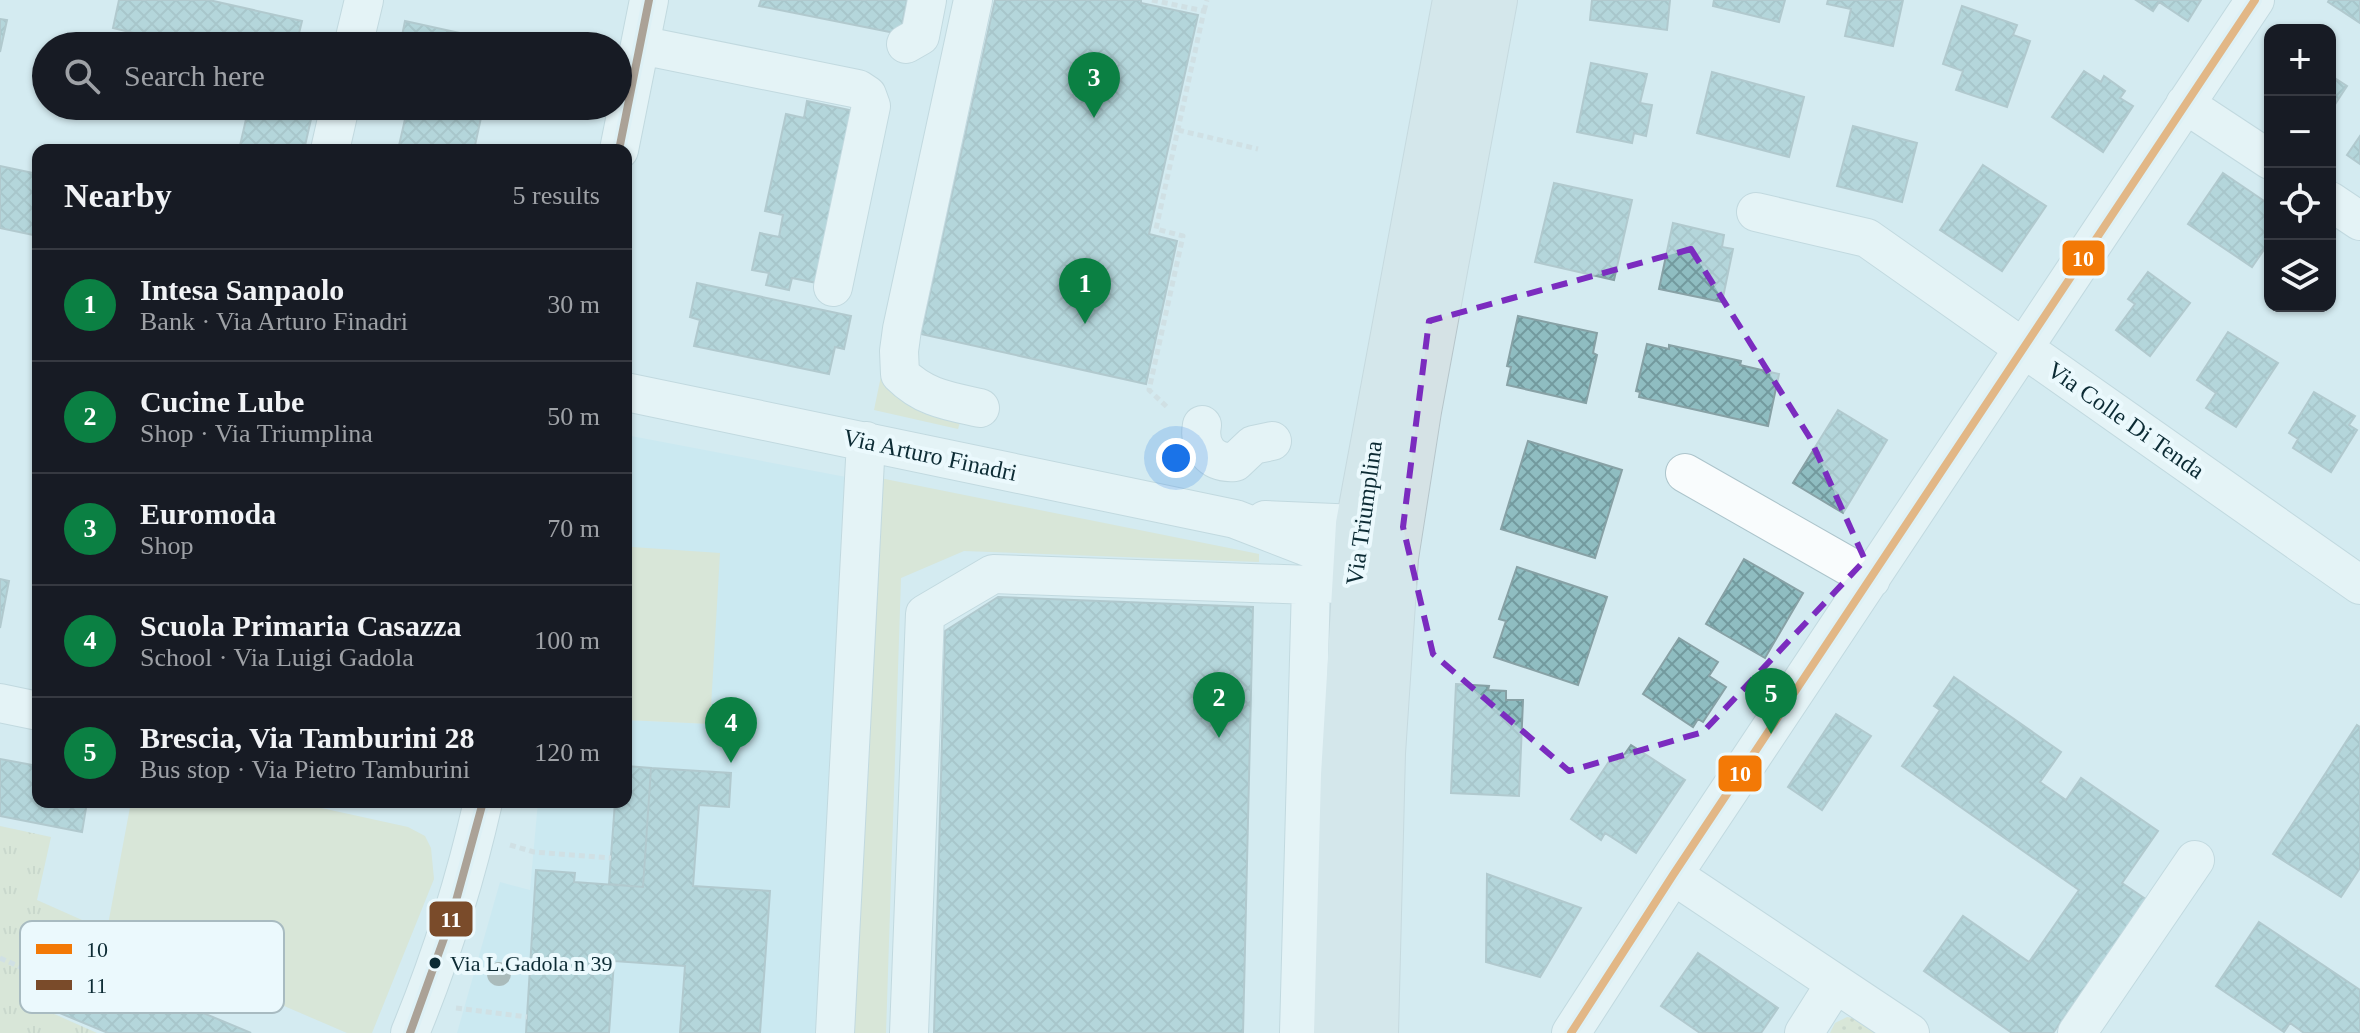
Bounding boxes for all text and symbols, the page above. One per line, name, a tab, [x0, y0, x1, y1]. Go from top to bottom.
map controls	[2264, 24, 2336, 312]
button: +	[2264, 24, 2336, 96]
search box	[32, 32, 632, 120]
pin: 3	[1068, 52, 1120, 118]
icon: search	[60, 54, 104, 98]
text: Search here	[124, 59, 265, 92]
button: −	[2264, 96, 2336, 168]
button: locate	[2264, 168, 2336, 240]
text: Nearby	[64, 177, 172, 214]
text: 5 results	[513, 181, 600, 210]
line badge: 10	[2061, 239, 2106, 277]
button: layers	[2264, 240, 2336, 312]
text: 10	[2072, 246, 2094, 271]
pin: 1	[1059, 258, 1111, 324]
text: Intesa Sanpaolo	[140, 273, 344, 306]
text: 1	[84, 290, 97, 319]
text: 30 m	[547, 290, 600, 319]
text: Bank · Via Arturo Finadri	[140, 307, 408, 336]
street label: Via Colle Di Tenda	[2043, 356, 2210, 484]
text: Cucine Lube	[140, 385, 304, 418]
text: 2	[84, 402, 97, 431]
text: 50 m	[547, 402, 600, 431]
text: Shop · Via Triumplina	[140, 419, 373, 448]
street label: Via Arturo Finadri	[841, 424, 1020, 486]
your location	[1156, 438, 1196, 478]
street label: Via Triumplina	[1341, 439, 1387, 587]
text: Euromoda	[140, 497, 276, 530]
text: 3	[84, 514, 97, 543]
text: 70 m	[547, 514, 600, 543]
text: Shop	[140, 531, 193, 560]
text: Scuola Primaria Casazza	[140, 609, 462, 642]
text: 4	[84, 626, 97, 655]
text: 100 m	[534, 626, 600, 655]
text: School · Via Luigi Gadola	[140, 643, 414, 672]
pin: 5	[1745, 668, 1797, 734]
pin: 2	[1193, 672, 1245, 738]
pin: 4	[705, 697, 757, 763]
text: Brescia, Via Tamburini 28	[140, 721, 475, 754]
text: 5	[84, 738, 97, 767]
text: 120 m	[534, 738, 600, 767]
line badge: 10	[1717, 754, 1763, 793]
text: Bus stop · Via Pietro Tamburini	[140, 755, 470, 784]
text: 10	[1729, 761, 1751, 786]
line badge: 11	[428, 900, 474, 938]
text: 11	[441, 907, 461, 932]
legend	[20, 921, 284, 1013]
text: 10	[86, 937, 108, 962]
place label: Via L.Gadola n 39	[450, 951, 612, 976]
marker: Via L.Gadola n 39	[427, 955, 443, 971]
text: 11	[86, 973, 107, 998]

